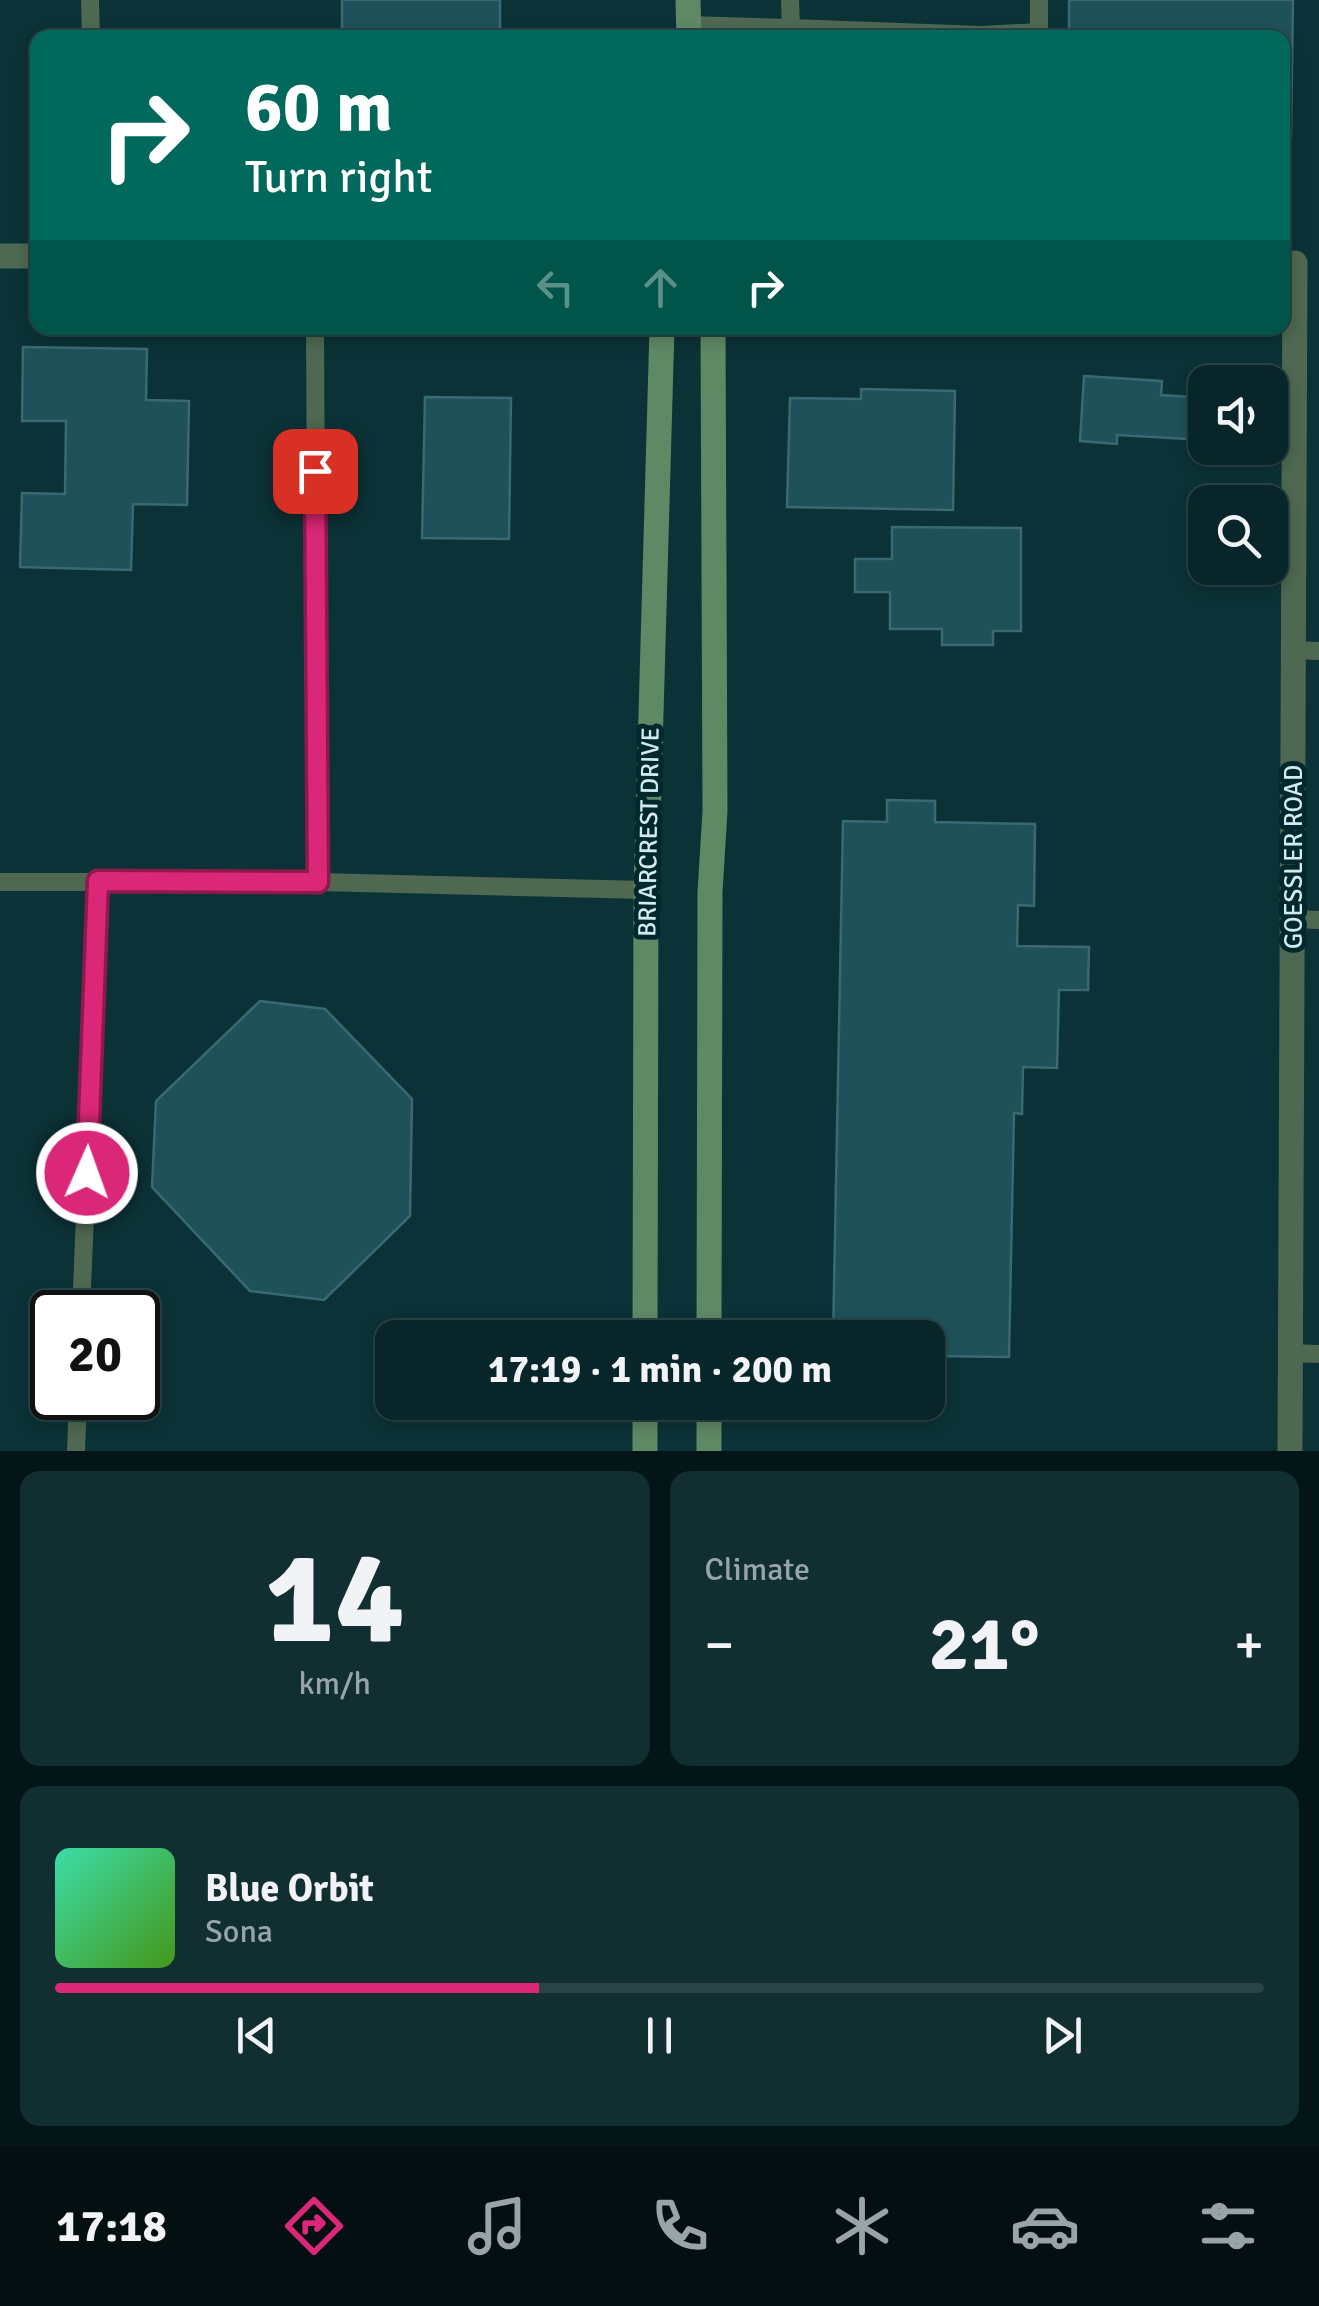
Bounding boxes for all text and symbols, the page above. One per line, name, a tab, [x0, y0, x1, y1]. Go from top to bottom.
text: 60 m	[245, 64, 393, 150]
icon: right	[80, 70, 210, 200]
text: Turn right	[245, 150, 433, 205]
icon: left	[528, 260, 583, 315]
icon: ahead	[633, 260, 688, 315]
icon: right	[738, 260, 793, 315]
map controls	[1188, 365, 1288, 585]
button: sound	[1188, 365, 1288, 465]
pin	[273, 429, 358, 514]
icon: arrive	[288, 444, 343, 499]
button: search	[1188, 485, 1288, 585]
street label: BRIARCREST DRIVE	[631, 727, 666, 937]
street label: GOESSLER ROAD	[1278, 765, 1309, 949]
position arrow	[35, 1121, 139, 1225]
speed limit sign: 20	[30, 1290, 160, 1420]
text: 17:19 · 1 min · 200 m	[488, 1346, 832, 1393]
text: 14	[265, 1519, 405, 1679]
text: Climate	[705, 1550, 810, 1589]
text: 21°	[929, 1598, 1040, 1691]
text: −	[705, 1611, 734, 1679]
text: +	[1234, 1611, 1264, 1679]
text: km/h	[299, 1664, 371, 1703]
text: Blue Orbit	[205, 1865, 374, 1912]
text: Sona	[205, 1912, 273, 1951]
icon: previous	[229, 2008, 284, 2063]
icon: pause	[632, 2008, 687, 2063]
icon: next	[1035, 2008, 1090, 2063]
icon: directions	[279, 2191, 349, 2261]
icon: music	[462, 2191, 532, 2261]
icon: phone	[645, 2191, 715, 2261]
icon: climate	[827, 2191, 897, 2261]
icon: car	[1010, 2191, 1080, 2261]
icon: filters	[1193, 2191, 1263, 2261]
text: 17:18	[56, 2199, 167, 2254]

